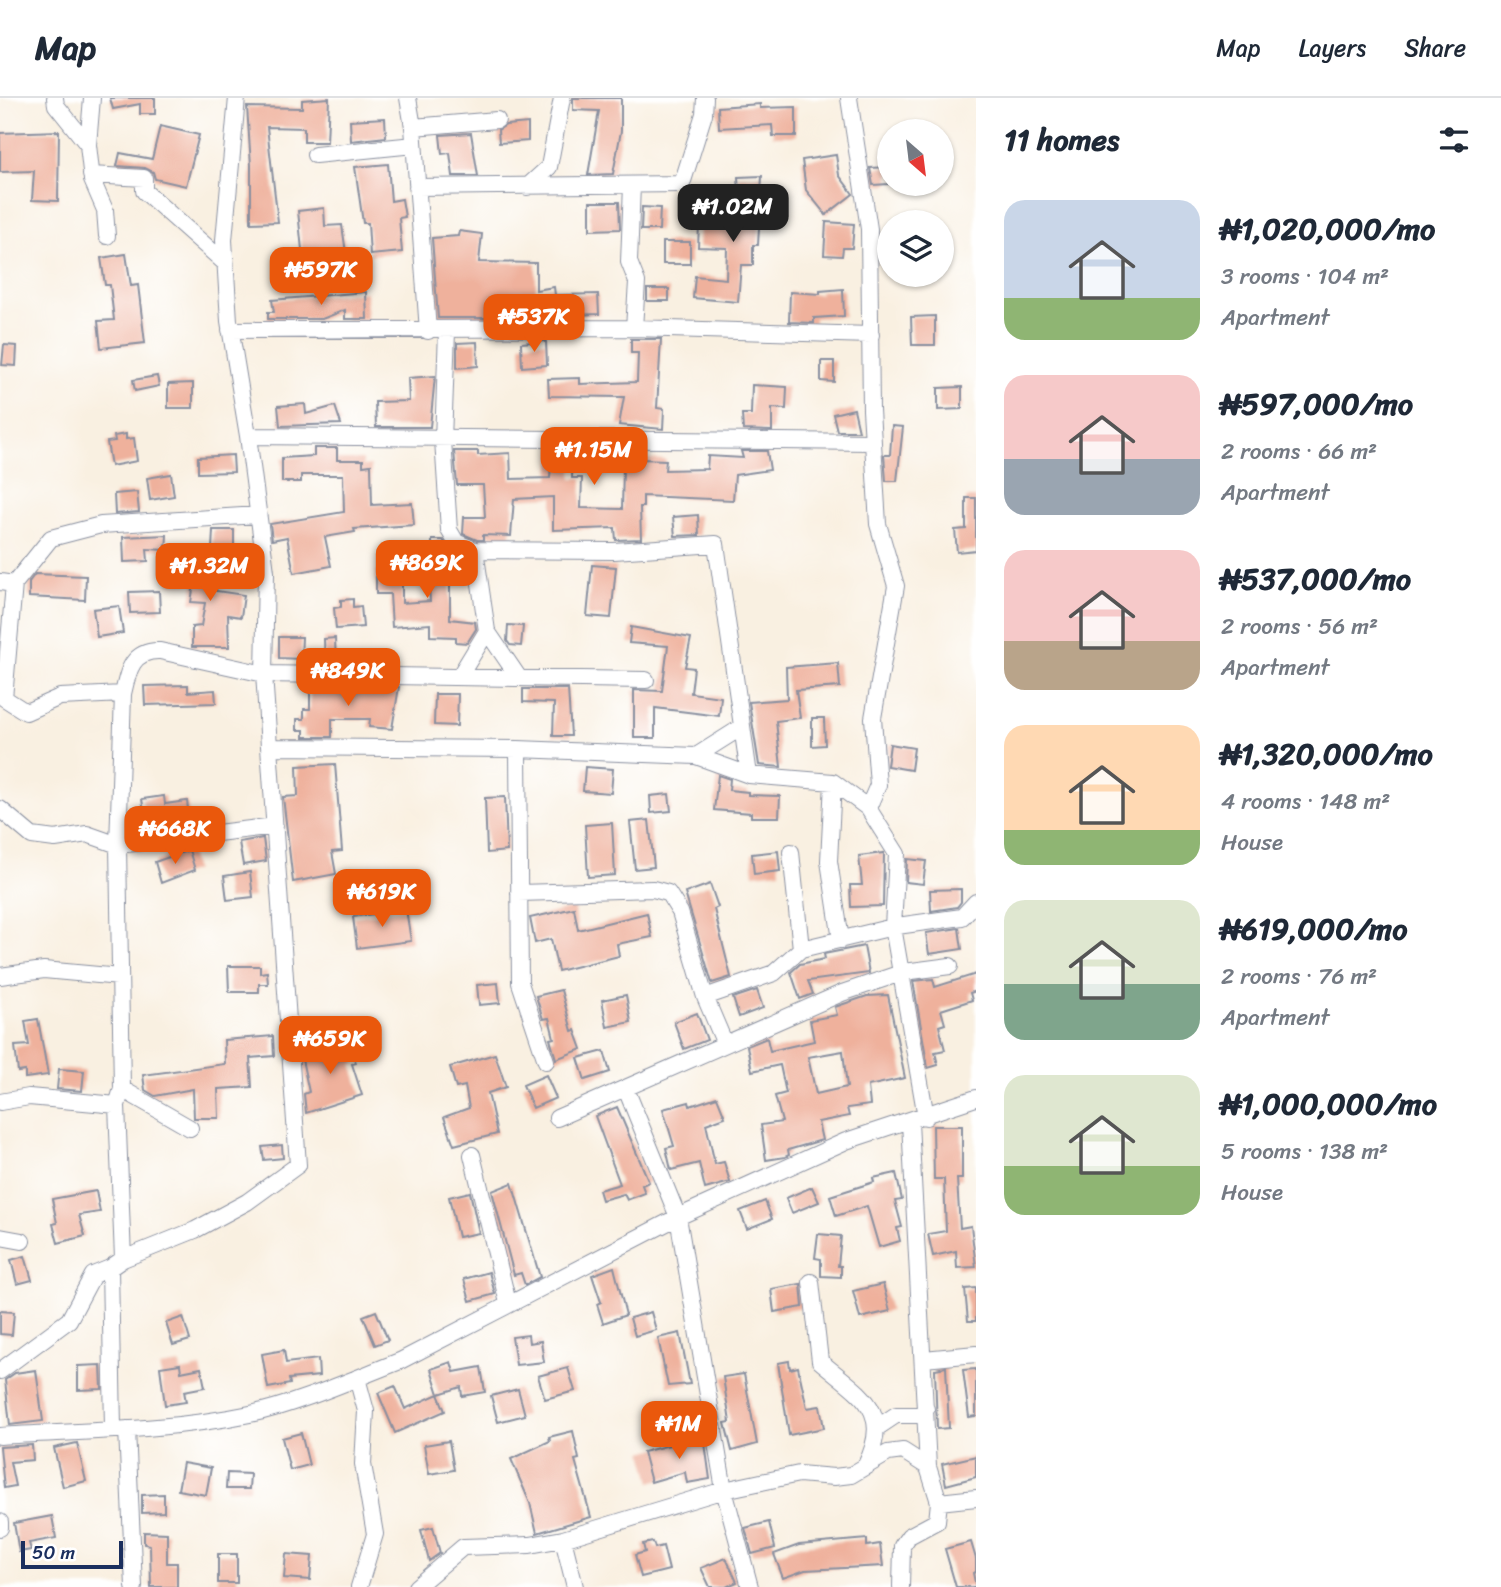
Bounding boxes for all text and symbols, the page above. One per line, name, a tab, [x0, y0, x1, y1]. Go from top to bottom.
text: Map	[35, 19, 96, 77]
text: Map	[1216, 27, 1261, 69]
text: Layers	[1299, 27, 1366, 69]
text: Share	[1404, 27, 1466, 69]
text: 11 homes	[1004, 113, 1119, 167]
north arrow	[877, 119, 954, 196]
map controls	[877, 119, 954, 287]
icon: filters	[1435, 121, 1473, 159]
pin: ₦1.02M	[676, 184, 790, 244]
text: ₦1.02M	[694, 186, 772, 227]
text: ₦1,020,000/mo	[1221, 202, 1435, 256]
button: layers	[877, 210, 954, 287]
icon: home	[1060, 228, 1144, 312]
pin: ₦597K	[272, 248, 370, 307]
text: ₦597K	[286, 249, 356, 290]
text: 3 rooms · 104 m²	[1221, 256, 1389, 297]
pin: ₦537K	[485, 294, 583, 354]
text: ₦537K	[499, 296, 569, 337]
text: Apartment	[1221, 297, 1330, 338]
text: ₦597,000/mo	[1221, 377, 1413, 431]
icon: home	[1060, 403, 1144, 487]
pin: ₦1.15M	[537, 428, 651, 487]
text: ₦1.15M	[557, 429, 631, 470]
text: 2 rooms · 66 m²	[1221, 431, 1377, 472]
text: Apartment	[1221, 472, 1330, 513]
pin: ₦869K	[378, 540, 476, 600]
text: ₦869K	[392, 542, 462, 583]
pin: ₦1.32M	[153, 544, 267, 603]
text: ₦1.32M	[172, 545, 248, 586]
text: ₦537,000/mo	[1221, 552, 1411, 606]
icon: home	[1060, 578, 1144, 662]
text: 2 rooms · 56 m²	[1221, 606, 1378, 647]
text: Apartment	[1221, 647, 1330, 688]
pin: ₦849K	[299, 648, 397, 708]
text: ₦849K	[312, 650, 384, 691]
text: ₦1,320,000/mo	[1221, 727, 1433, 781]
icon: home	[1060, 753, 1144, 837]
text: 4 rooms · 148 m²	[1221, 781, 1390, 822]
pin: ₦668K	[126, 806, 224, 866]
text: ₦668K	[140, 808, 210, 849]
text: House	[1221, 822, 1283, 863]
pin: ₦619K	[333, 870, 431, 929]
text: ₦619K	[349, 871, 415, 912]
text: ₦619,000/mo	[1221, 902, 1407, 956]
icon: home	[1060, 928, 1144, 1012]
text: 2 rooms · 76 m²	[1221, 956, 1377, 997]
text: Apartment	[1221, 997, 1330, 1038]
pin: ₦659K	[281, 1016, 379, 1076]
text: ₦659K	[295, 1018, 365, 1059]
text: ₦1,000,000/mo	[1221, 1077, 1437, 1131]
icon: home	[1060, 1103, 1144, 1187]
text: 5 rooms · 138 m²	[1221, 1131, 1388, 1172]
text: House	[1221, 1172, 1283, 1213]
pin: ₦1M	[645, 1402, 713, 1461]
text: ₦1M	[657, 1403, 701, 1444]
text: 50 m	[32, 1536, 75, 1569]
scale bar	[21, 1538, 122, 1570]

